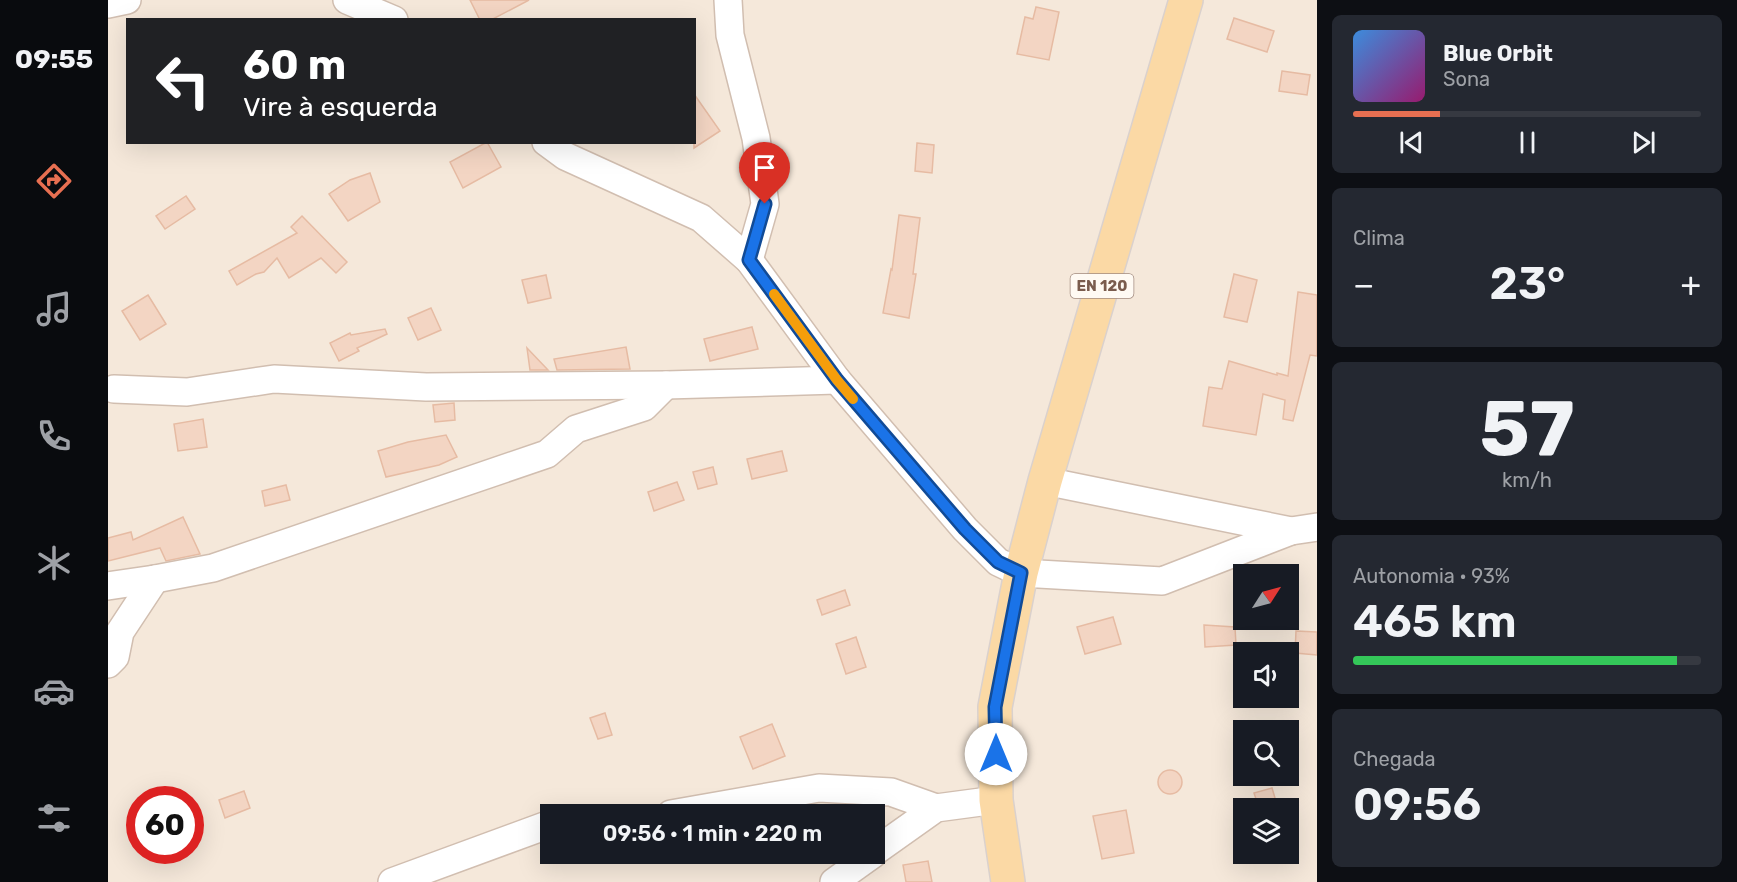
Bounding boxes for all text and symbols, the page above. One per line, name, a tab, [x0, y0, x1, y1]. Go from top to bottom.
text: 60 m	[243, 40, 346, 90]
text: Blue Orbit	[1443, 40, 1553, 67]
icon: left	[144, 42, 222, 120]
text: 09:55	[15, 43, 93, 75]
text: Sona	[1443, 67, 1490, 91]
text: Vire à esquerda	[243, 91, 438, 123]
icon: previous	[1395, 126, 1428, 159]
icon: pause	[1511, 126, 1544, 159]
icon: next	[1627, 126, 1660, 159]
pin	[739, 142, 790, 204]
icon: arrive	[748, 151, 781, 184]
icon: directions	[33, 160, 75, 202]
text: Clima	[1353, 226, 1405, 250]
text: 23°	[1490, 257, 1565, 310]
text: −	[1353, 265, 1374, 304]
text: +	[1680, 265, 1701, 304]
road number: EN 120	[1070, 274, 1134, 298]
icon: music	[33, 288, 75, 330]
text: 57	[1479, 382, 1575, 475]
icon: phone	[33, 415, 75, 457]
text: km/h	[1502, 468, 1552, 492]
icon: climate	[33, 542, 75, 584]
north arrow	[1233, 564, 1299, 630]
map controls	[1233, 564, 1299, 864]
text: Autonomia · 93%	[1353, 564, 1510, 588]
text: 465 km	[1353, 595, 1517, 648]
button: sound	[1233, 642, 1299, 708]
icon: car	[33, 670, 75, 712]
button: search	[1233, 720, 1299, 786]
position arrow	[964, 722, 1028, 786]
text: Chegada	[1353, 747, 1436, 771]
text: 09:56	[1353, 778, 1481, 831]
speed limit sign: 60	[126, 786, 204, 864]
icon: filters	[33, 797, 75, 839]
button: layers	[1233, 798, 1299, 864]
text: 09:56 · 1 min · 220 m	[603, 820, 822, 847]

